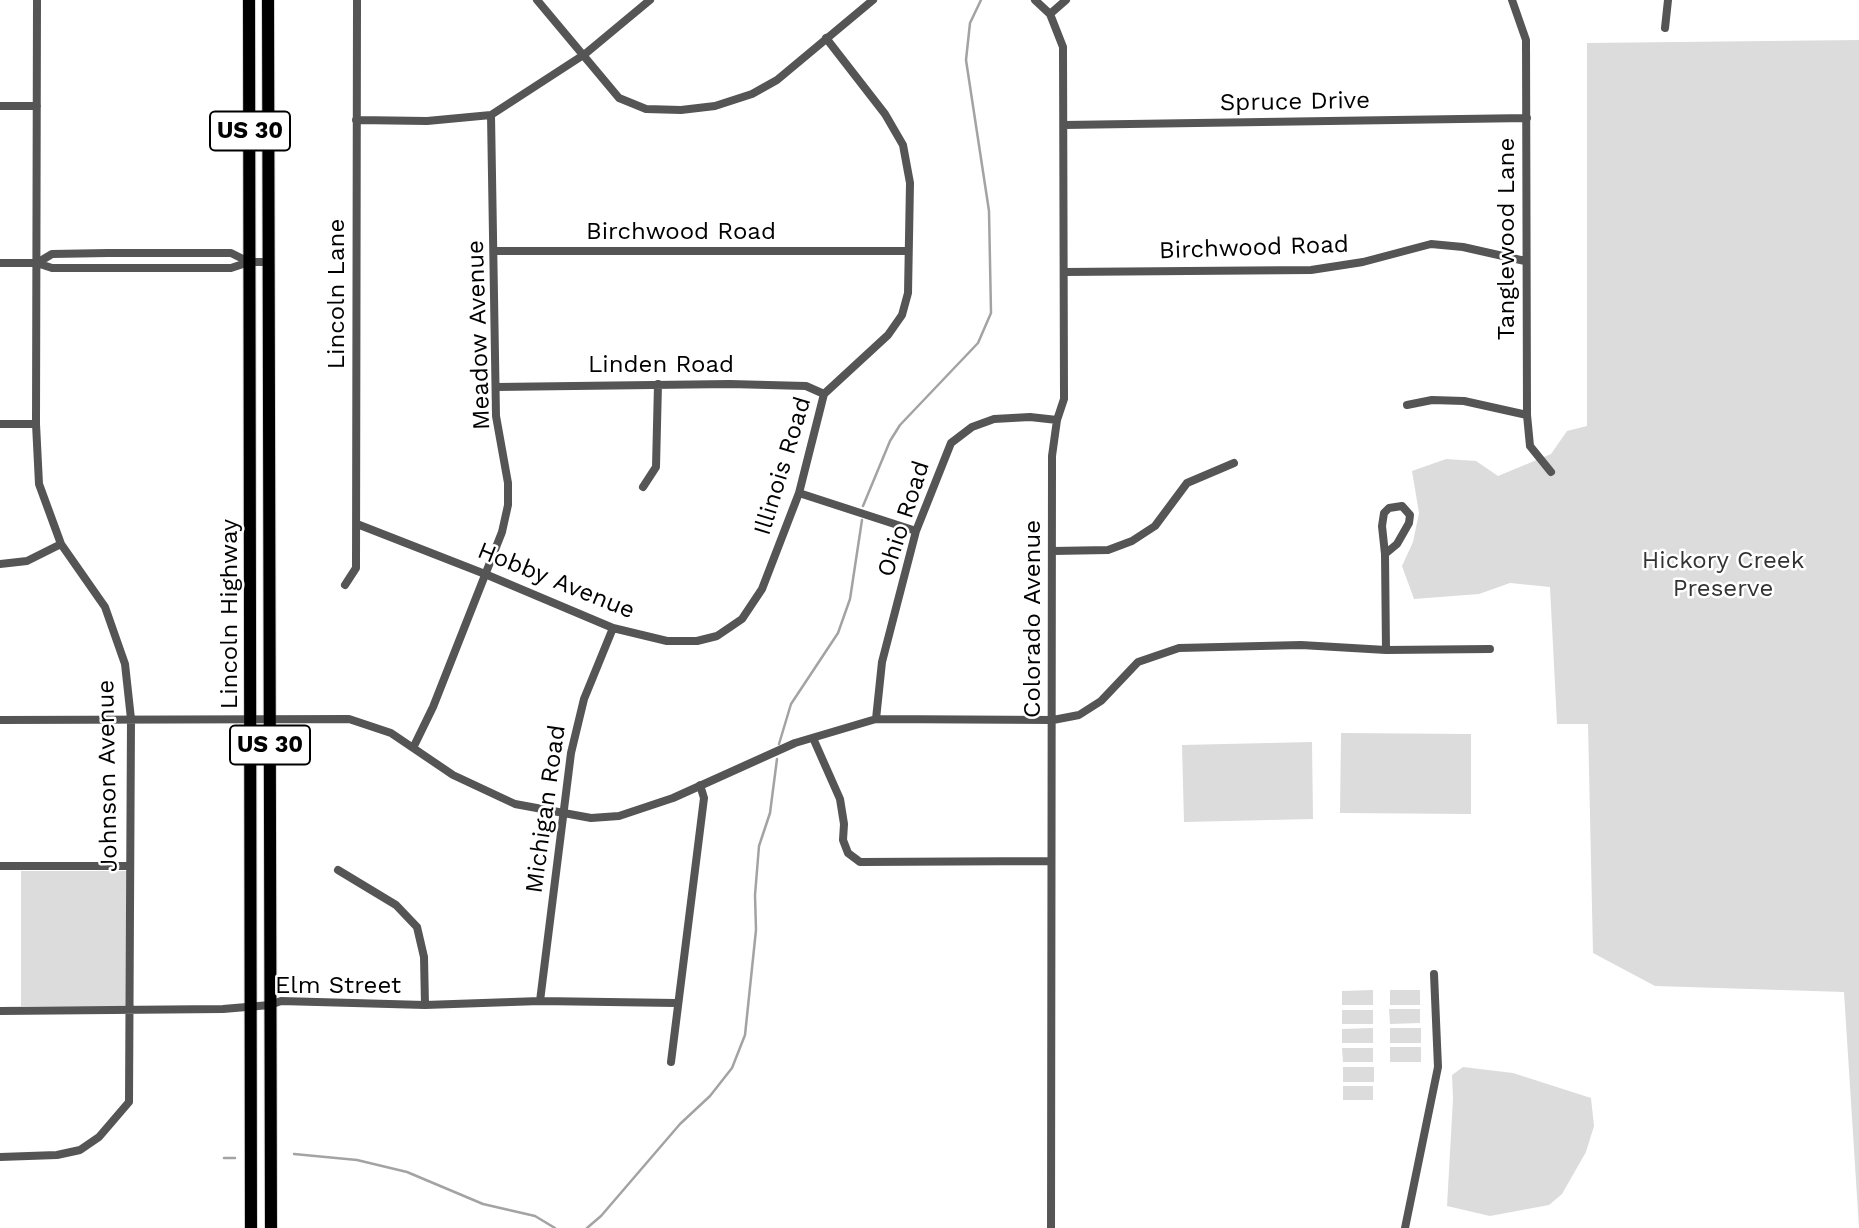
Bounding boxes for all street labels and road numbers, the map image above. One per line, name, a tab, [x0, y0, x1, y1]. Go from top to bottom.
street label: Spruce Drive	[1220, 86, 1370, 118]
road number: US 30	[210, 112, 290, 150]
street label: Tanglewood Lane	[1493, 138, 1521, 340]
street label: Birchwood Road	[586, 218, 776, 246]
street label: Lincoln Lane	[323, 219, 351, 369]
street label: Birchwood Road	[1159, 230, 1349, 266]
street label: Meadow Avenue	[461, 240, 497, 430]
street label: Linden Road	[588, 351, 734, 379]
street label: Illinois Road	[748, 393, 818, 539]
street label: Ohio Road	[872, 457, 936, 581]
street label: Lincoln Highway	[216, 519, 244, 709]
street label: Colorado Avenue	[1019, 520, 1047, 718]
street label: Hobby Avenue	[473, 536, 639, 626]
street label: Johnson Avenue	[92, 680, 124, 872]
street label: Michigan Road	[520, 723, 572, 895]
road number: US 30	[230, 726, 310, 764]
street label: Elm Street	[275, 972, 401, 1000]

